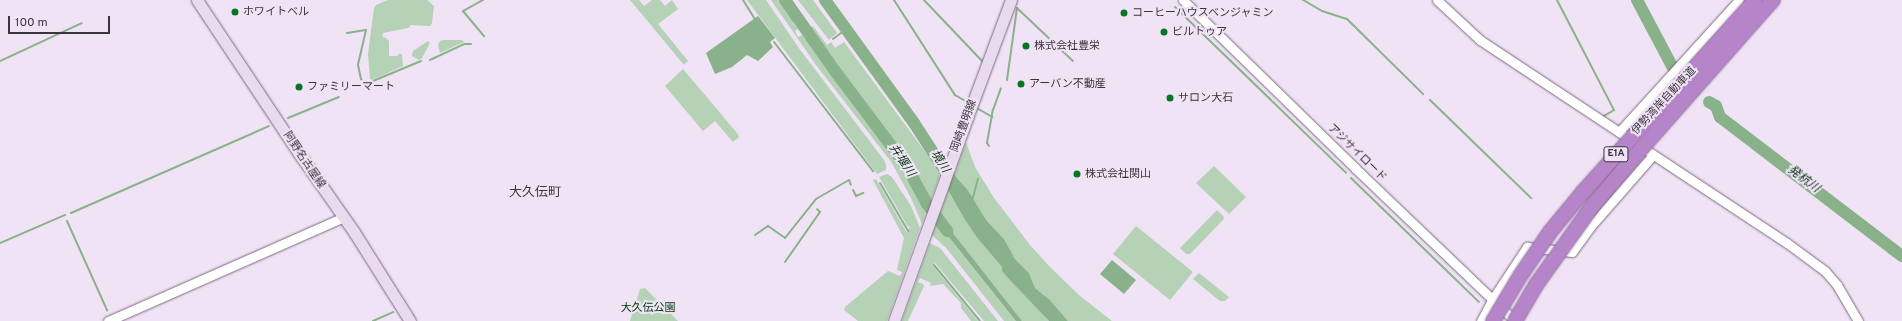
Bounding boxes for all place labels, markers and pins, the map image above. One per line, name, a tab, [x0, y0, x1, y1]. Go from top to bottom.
place label: ホワイトベル	[243, 5, 309, 19]
place label: コーヒーハウスベンジャミン	[1132, 6, 1275, 20]
marker: ホワイトベル	[230, 7, 240, 17]
marker: コーヒーハウスベンジャミン	[1119, 8, 1129, 18]
place label: ビルトゥア	[1172, 25, 1227, 39]
marker: ビルトゥア	[1159, 27, 1169, 37]
place label: 株式会社豊栄	[1034, 39, 1100, 53]
marker: 株式会社豊栄	[1021, 41, 1031, 51]
place label: アーバン不動産	[1029, 77, 1105, 91]
marker: アーバン不動産	[1016, 79, 1026, 89]
place label: ファミリーマート	[307, 80, 395, 94]
marker: ファミリーマート	[294, 82, 304, 92]
place label: サロン大石	[1178, 91, 1233, 105]
marker: サロン大石	[1165, 93, 1175, 103]
place label: 株式会社関山	[1085, 167, 1151, 181]
marker: 株式会社関山	[1072, 169, 1082, 179]

